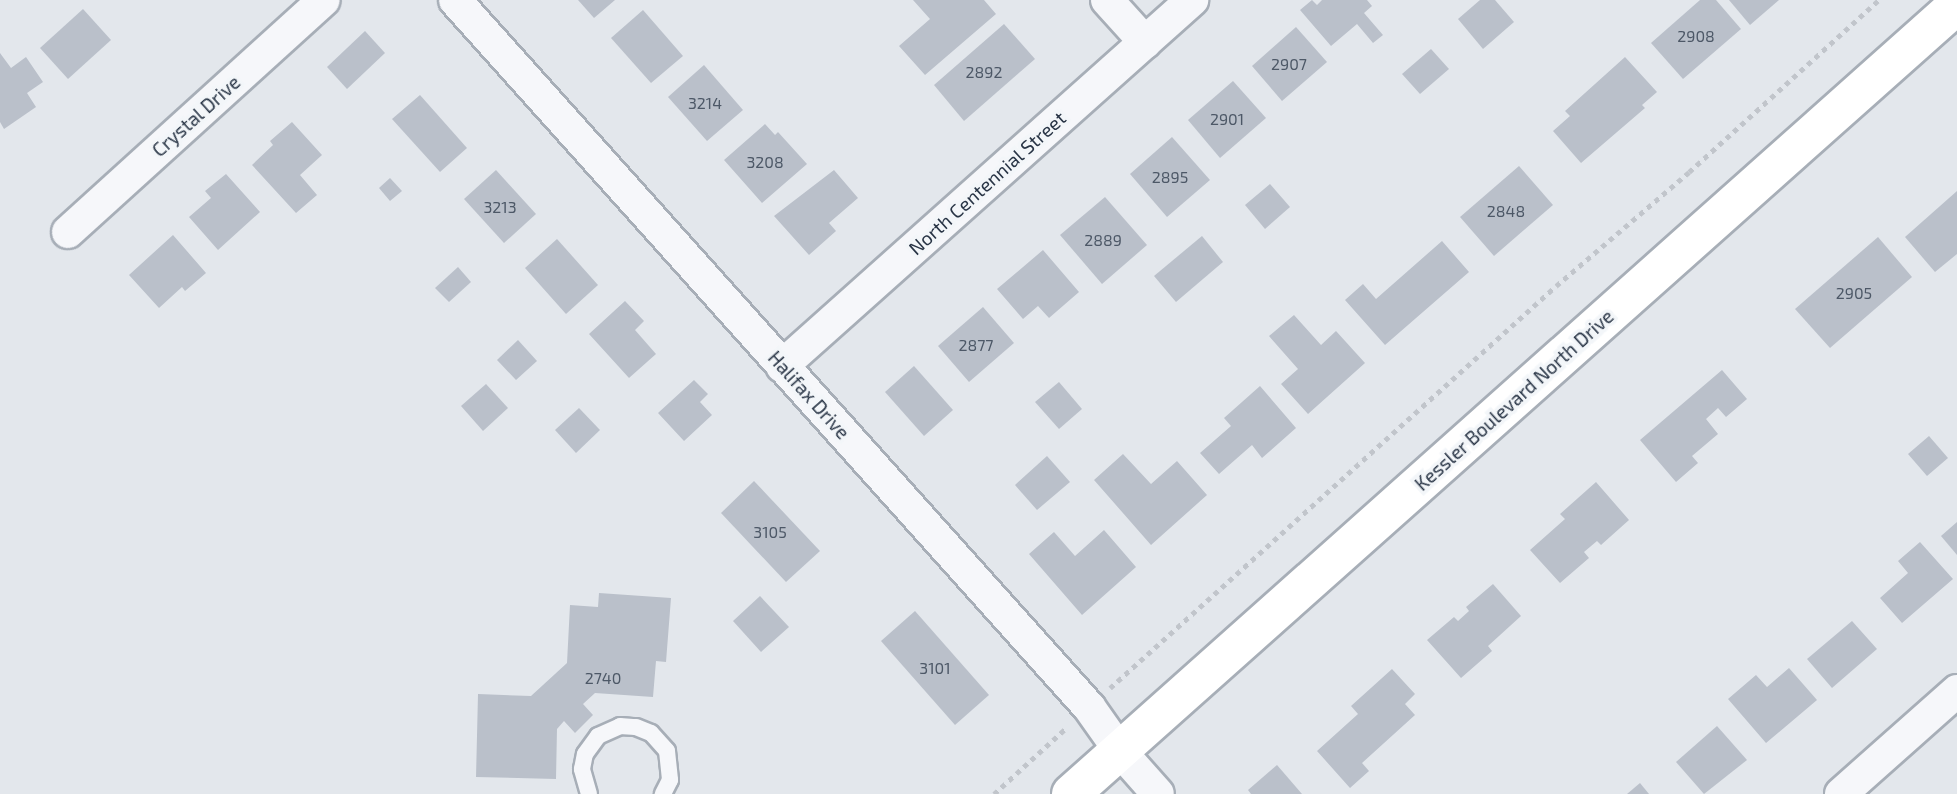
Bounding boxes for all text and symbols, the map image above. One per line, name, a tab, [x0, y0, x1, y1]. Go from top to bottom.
house number: 2908	[1677, 26, 1715, 46]
house number: 2907	[1271, 54, 1307, 74]
house number: 2892	[966, 62, 1002, 82]
street label: Crystal Drive	[147, 70, 245, 162]
house number: 3214	[688, 93, 722, 113]
street label: North Centennial Street	[904, 106, 1070, 260]
house number: 2901	[1210, 109, 1244, 129]
house number: 3208	[746, 152, 784, 172]
house number: 2895	[1152, 167, 1188, 187]
house number: 3213	[483, 197, 517, 217]
house number: 2848	[1487, 201, 1525, 221]
house number: 2889	[1084, 230, 1122, 250]
house number: 2905	[1836, 283, 1872, 303]
street label: Kessler Boulevard North Drive	[1410, 305, 1618, 495]
house number: 2877	[958, 335, 994, 355]
street label: Halifax Drive	[764, 346, 854, 444]
house number: 3105	[753, 522, 787, 542]
house number: 3101	[919, 658, 951, 678]
house number: 2740	[585, 668, 621, 688]

